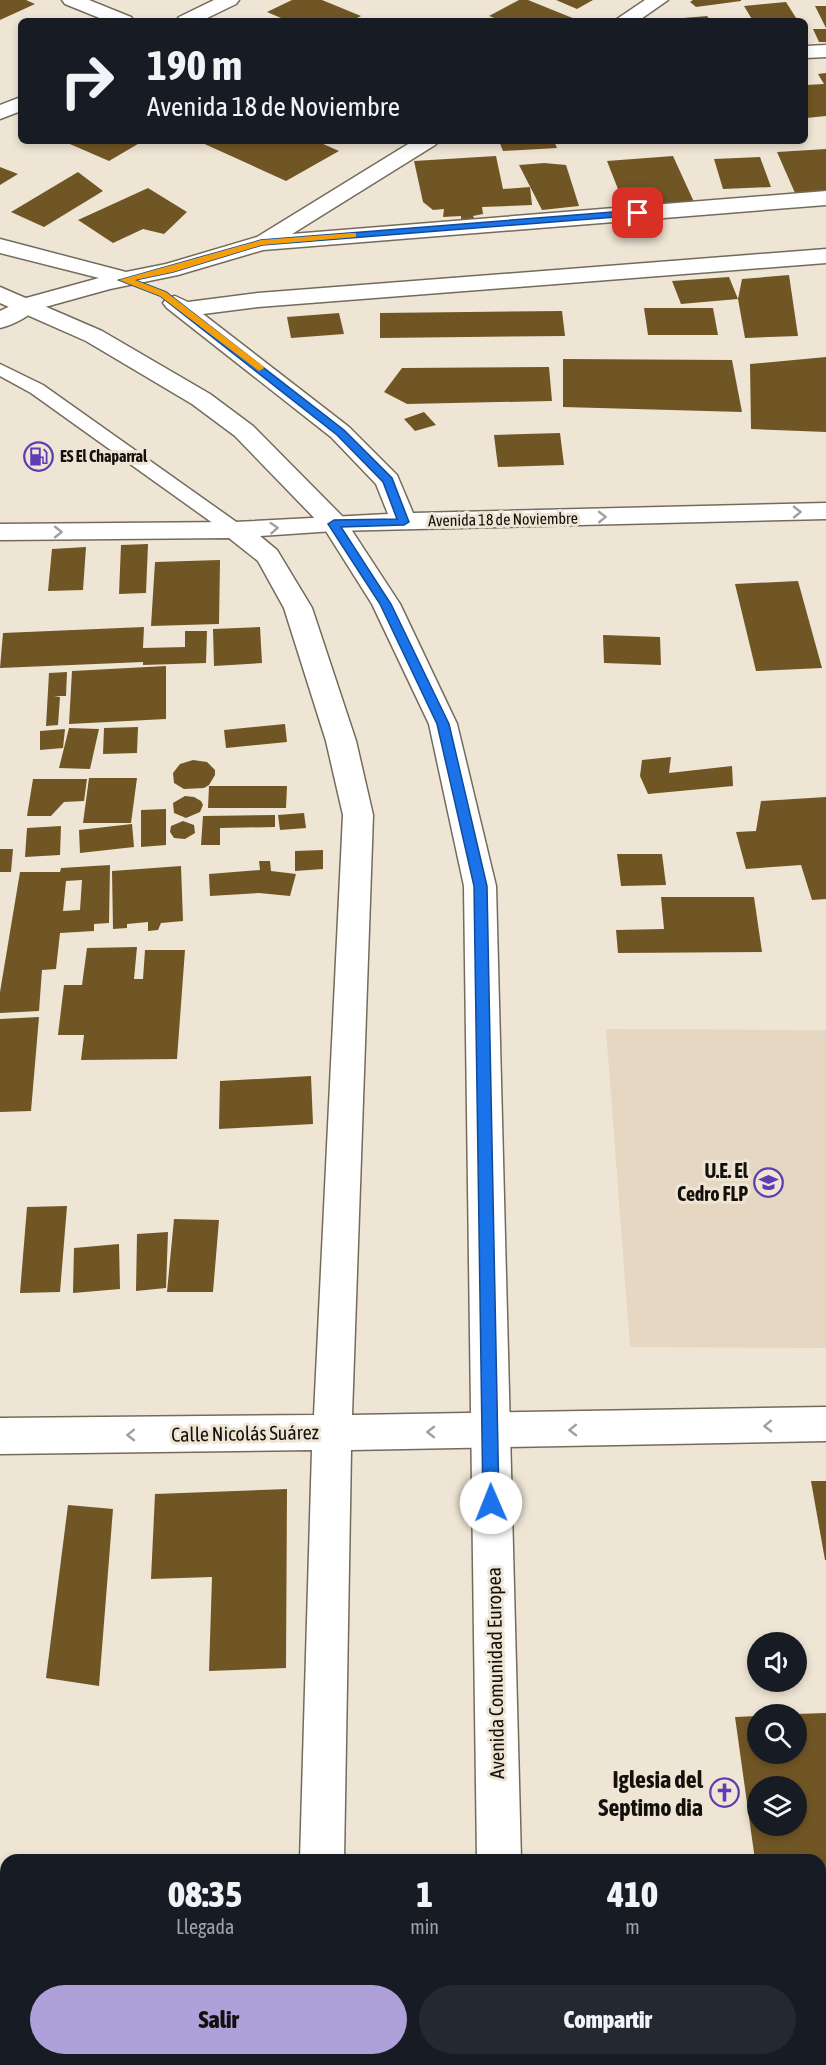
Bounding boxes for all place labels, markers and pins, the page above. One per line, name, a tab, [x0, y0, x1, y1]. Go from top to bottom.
pin	[612, 187, 663, 238]
fuel station icon: ES El Chaparral	[23, 440, 55, 472]
place label: ES El Chaparral	[60, 447, 148, 465]
place label: U.E. El Cedro FLP	[677, 1159, 749, 1205]
school or university icon: U.E. El Cedro FLP	[753, 1166, 785, 1198]
place label: Iglesia del Septimo dia	[598, 1766, 704, 1821]
church icon: Iglesia del Septimo dia	[708, 1777, 740, 1809]

